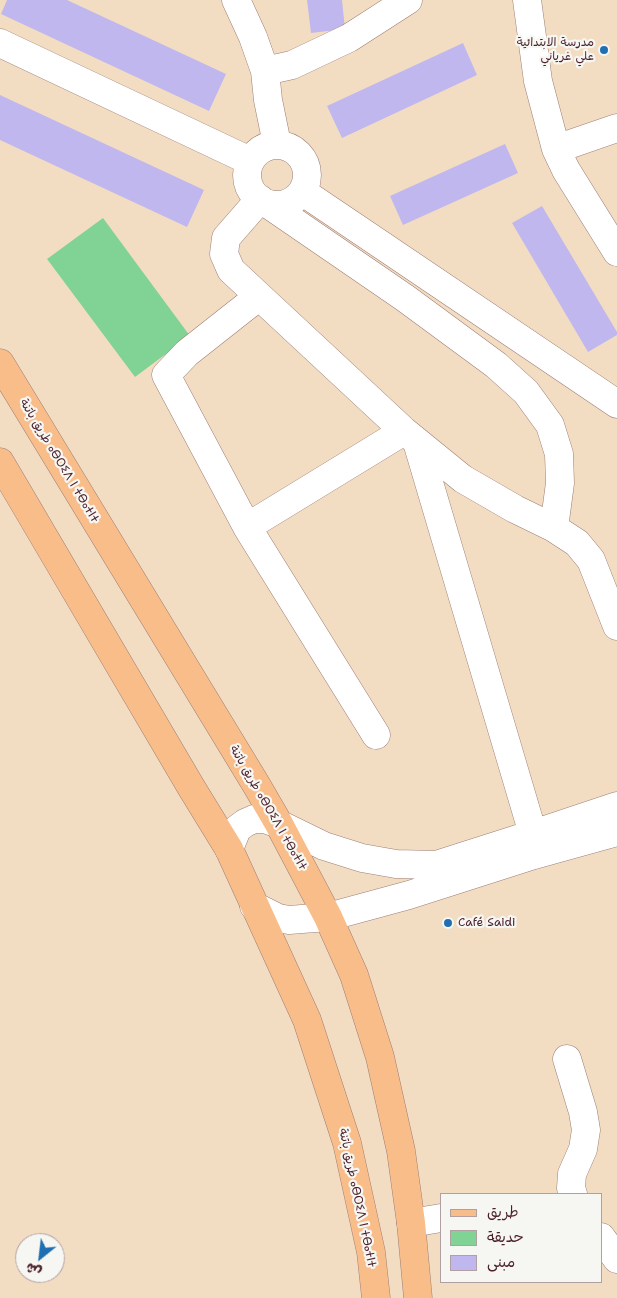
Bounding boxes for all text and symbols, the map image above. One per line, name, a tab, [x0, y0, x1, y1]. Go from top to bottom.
place label: مدرسة الابتدائية علي غرياني	[517, 36, 594, 64]
marker: مدرسة الابتدائية علي غرياني	[598, 44, 610, 56]
street label: طريق باتنة ⴰⴱⵔⵉⴷ ⵏ ⵜⴱⴰⵜⵏⵜ	[16, 397, 102, 525]
street label: طريق باتنة ⴰⴱⵔⵉⴷ ⵏ ⵜⴱⴰⵜⵏⵜ	[226, 743, 310, 873]
place label: Café Saidi	[458, 916, 516, 930]
marker: Café Saidi	[442, 917, 454, 929]
street label: طريق باتنة ⴰⴱⵔⵉⴷ ⵏ ⵜⴱⴰⵜⵏⵜ	[335, 1127, 379, 1269]
legend	[440, 1193, 602, 1283]
text: طريق	[487, 1202, 519, 1222]
text: حديقة	[487, 1227, 524, 1247]
north arrow	[15, 1233, 65, 1283]
text: مبنى	[487, 1252, 515, 1272]
text: ش	[22, 1259, 44, 1282]

